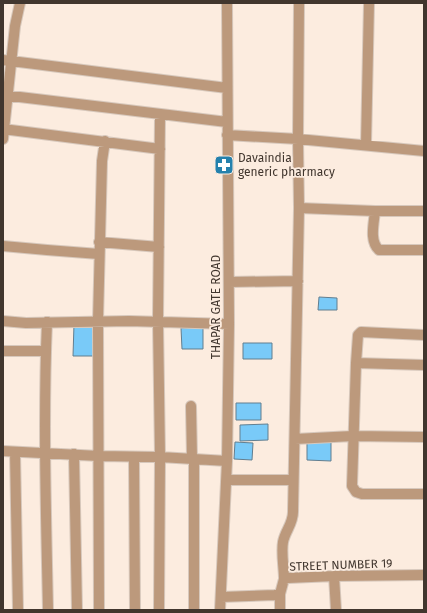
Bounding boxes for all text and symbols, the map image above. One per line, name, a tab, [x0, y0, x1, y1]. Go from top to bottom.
place label: Davaindia generic pharmacy	[238, 151, 335, 179]
pharmacy icon: Davaindia generic pharmacy	[213, 154, 235, 176]
street label: THAPAR GATE ROAD	[209, 255, 223, 359]
street label: STREET NUMBER 19	[289, 556, 393, 574]

